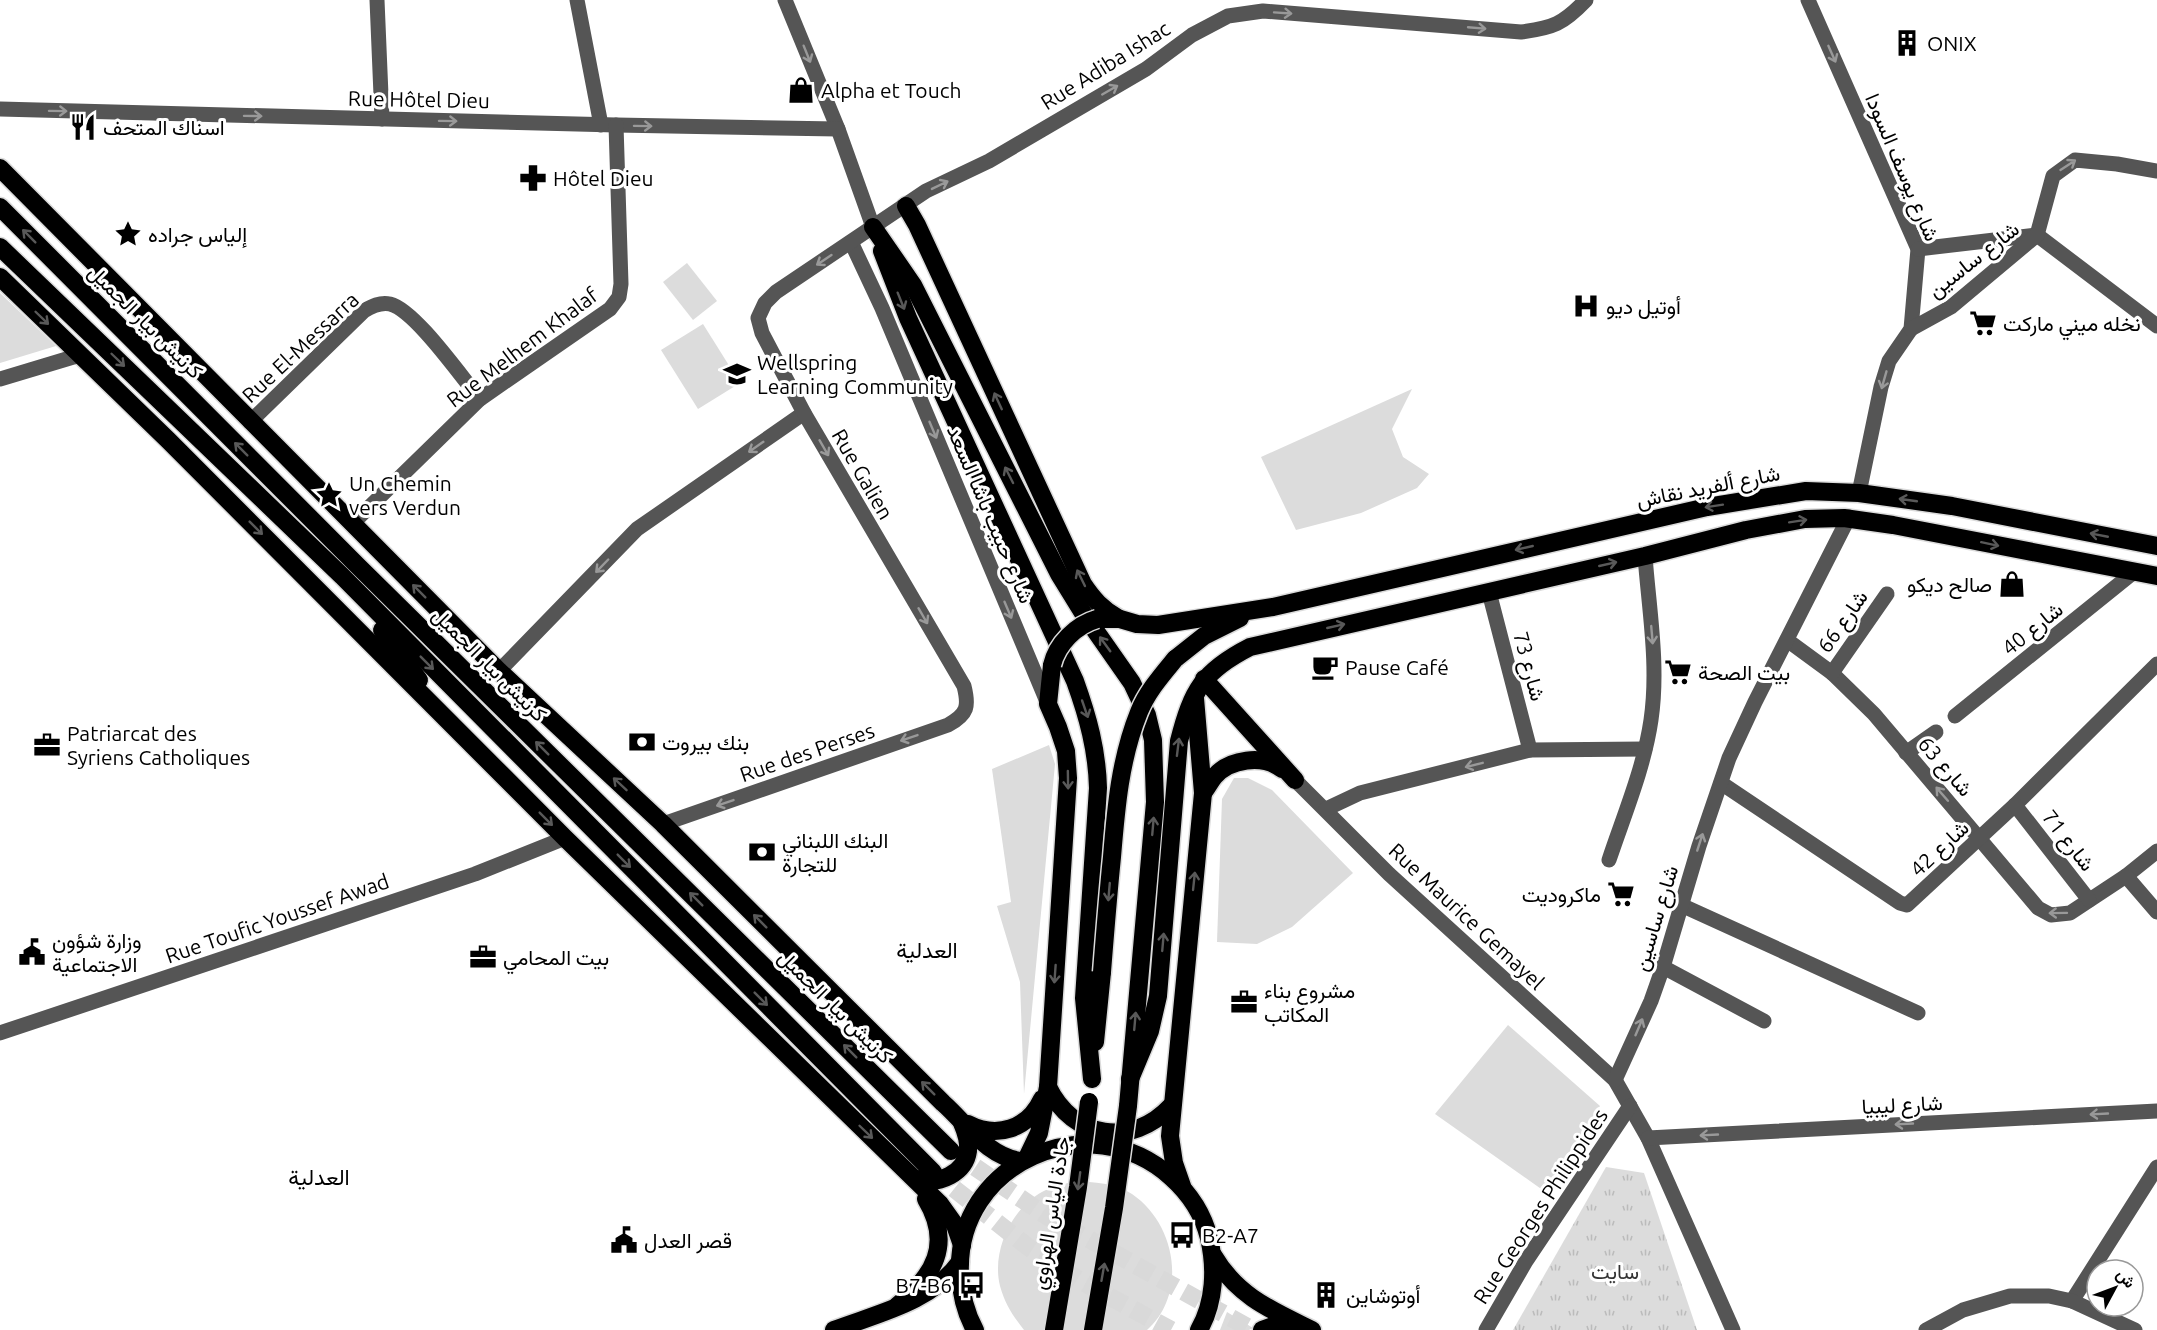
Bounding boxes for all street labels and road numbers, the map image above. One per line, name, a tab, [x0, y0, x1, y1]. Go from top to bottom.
street label: Rue Adiba Ishac	[1036, 16, 1174, 114]
street label: Rue Hôtel Dieu	[348, 86, 490, 112]
street label: شارع يوسف السودا	[1858, 90, 1945, 246]
street label: شارع ساسين	[1923, 216, 2025, 304]
street label: كرنيش بيار الجميل	[83, 259, 208, 384]
street label: Rue Melhem Khalaf	[442, 282, 603, 412]
street label: Rue El-Messarra	[237, 287, 363, 407]
street label: شارع حبيب باشا السعد	[940, 422, 1039, 608]
street label: Rue Galien	[828, 425, 898, 523]
street label: شارع ألفريد نقاش	[1634, 460, 1782, 515]
street label: شارع 66	[1812, 585, 1875, 659]
street label: شارع 40	[1997, 596, 2069, 662]
street label: كرنيش بيار الجميل	[427, 602, 552, 727]
street label: شارع 73	[1506, 629, 1551, 704]
street label: Rue des Perses	[737, 718, 877, 786]
street label: شارع 63	[1911, 731, 1978, 803]
street label: شارع 71	[2035, 805, 2100, 877]
street label: شارع 42	[1905, 815, 1975, 883]
street label: Rue Maurice Gemayel	[1384, 838, 1550, 994]
street label: شارع ساسين	[1628, 862, 1685, 975]
street label: Rue Toufic Youssef Awad	[162, 868, 392, 968]
street label: كرنيش بيار الجميل	[773, 944, 898, 1069]
street label: شارع ليبيا	[1861, 1090, 1943, 1121]
street label: Rue Georges Philippides	[1468, 1104, 1612, 1308]
street label: جادة الياس الهراوي	[1026, 1135, 1080, 1292]

